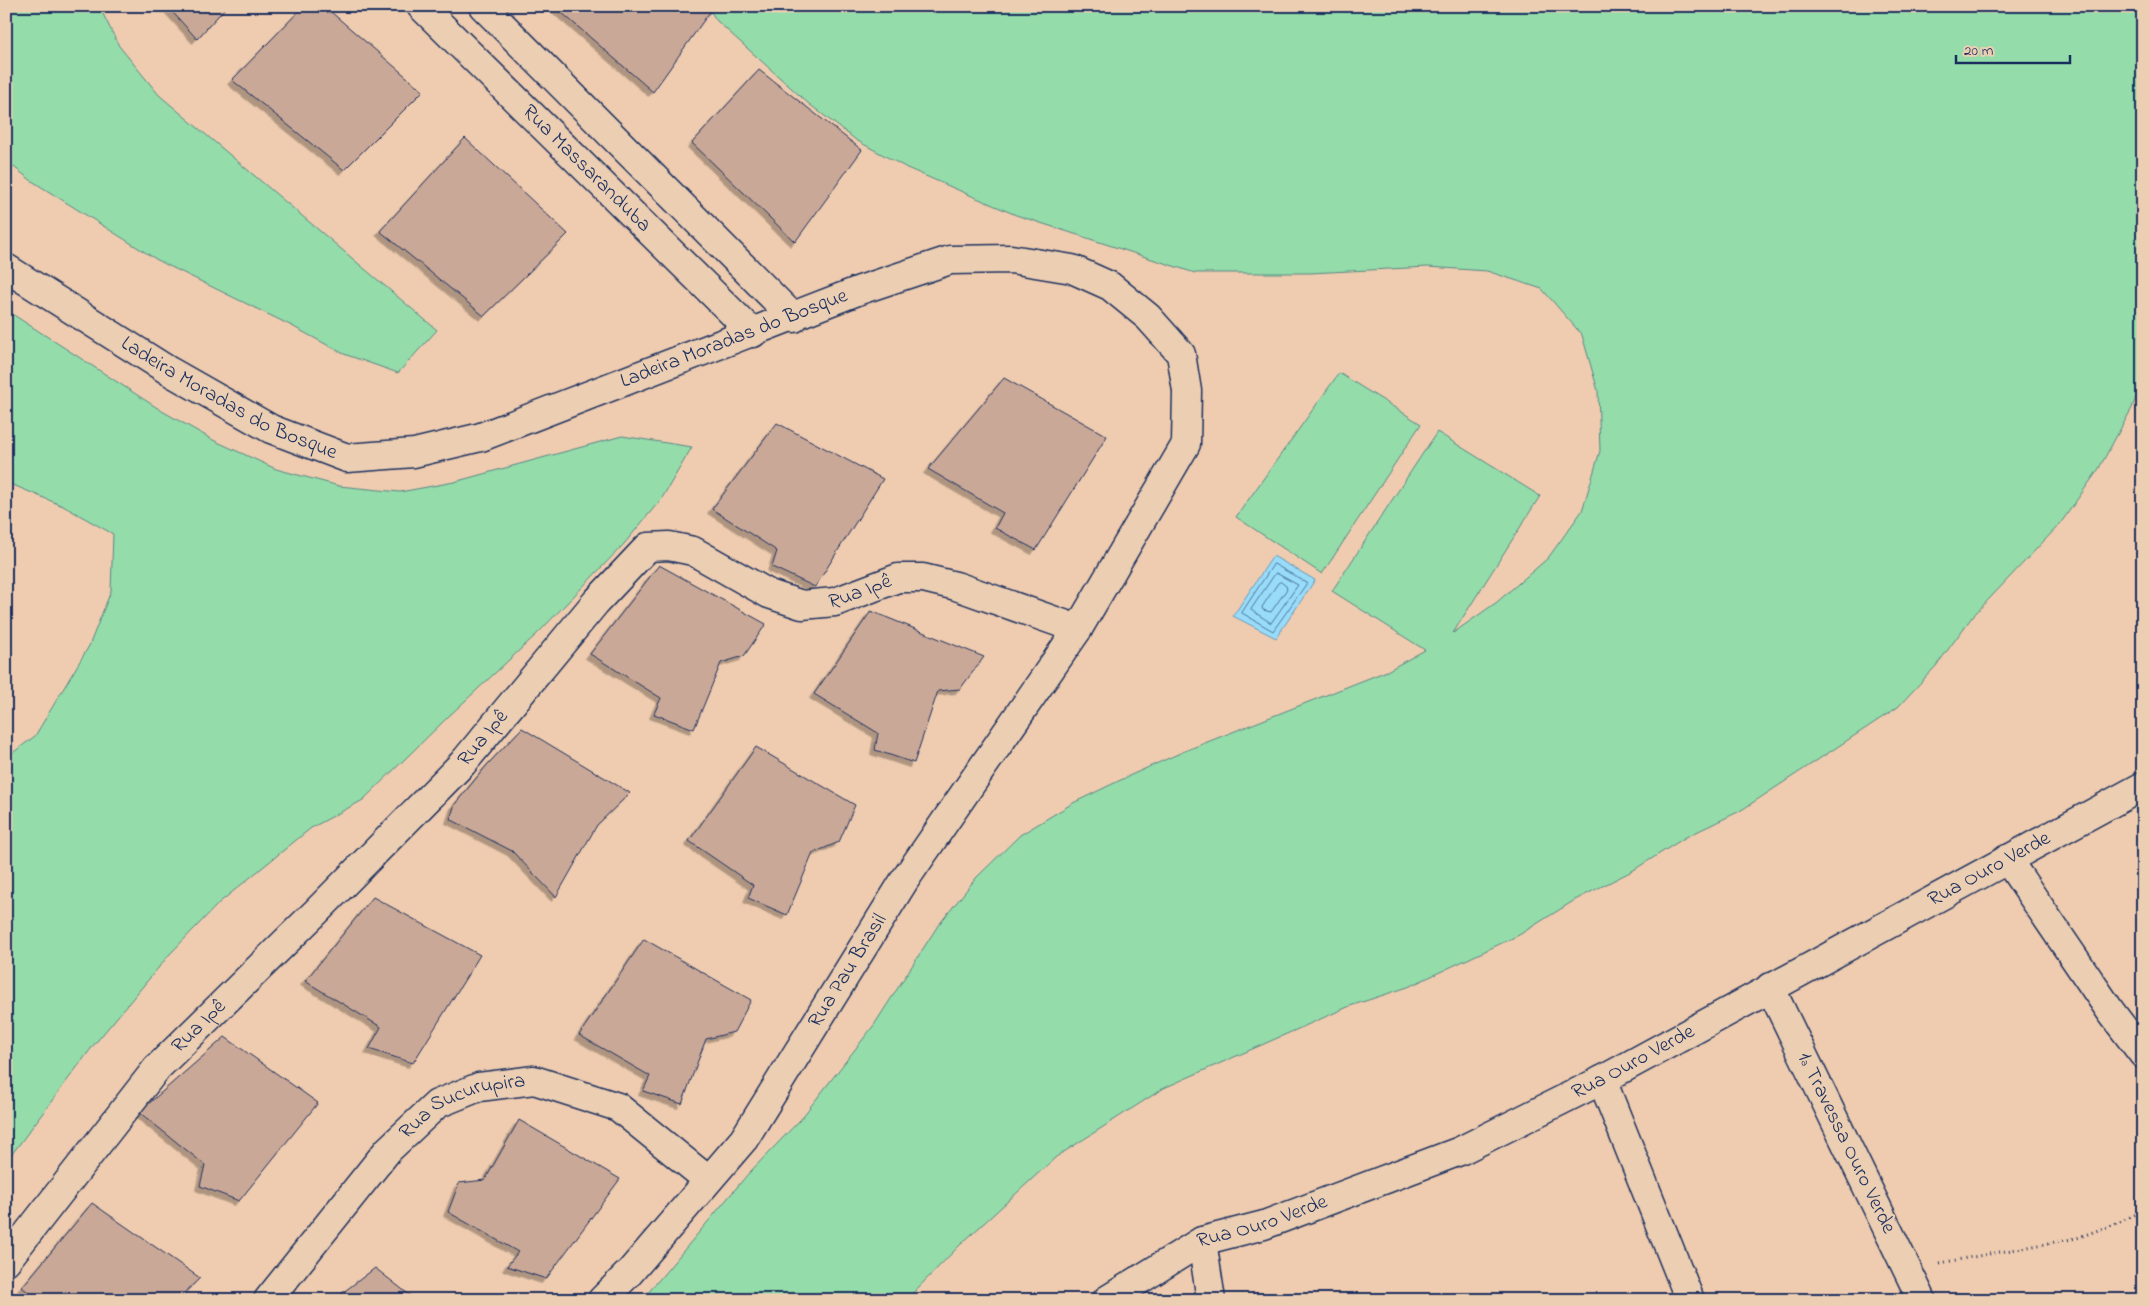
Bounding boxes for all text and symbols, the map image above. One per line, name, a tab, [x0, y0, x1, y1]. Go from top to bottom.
scale bar	[1956, 32, 2070, 64]
text: 20 m	[1964, 40, 1994, 62]
street label: Rua Massaranduba	[515, 98, 658, 240]
street label: Ladeira Moradas do Bosque	[616, 281, 853, 397]
street label: Ladeira Moradas do Bosque	[115, 329, 342, 468]
street label: Rua Ipê	[827, 567, 897, 618]
street label: Rua Ipê	[451, 703, 516, 773]
street label: Rua Ouro Verde	[1923, 824, 2057, 915]
street label: Rua Pau Brasil	[801, 908, 895, 1034]
street label: Rua Ipê	[165, 993, 234, 1061]
street label: Rua Ouro Verde	[1567, 1017, 1701, 1108]
street label: 1ª Travessa Ouro Verde	[1789, 1047, 1903, 1239]
street label: Rua Sucurupira	[393, 1066, 527, 1147]
street label: Rua Ouro Verde	[1194, 1187, 1332, 1257]

